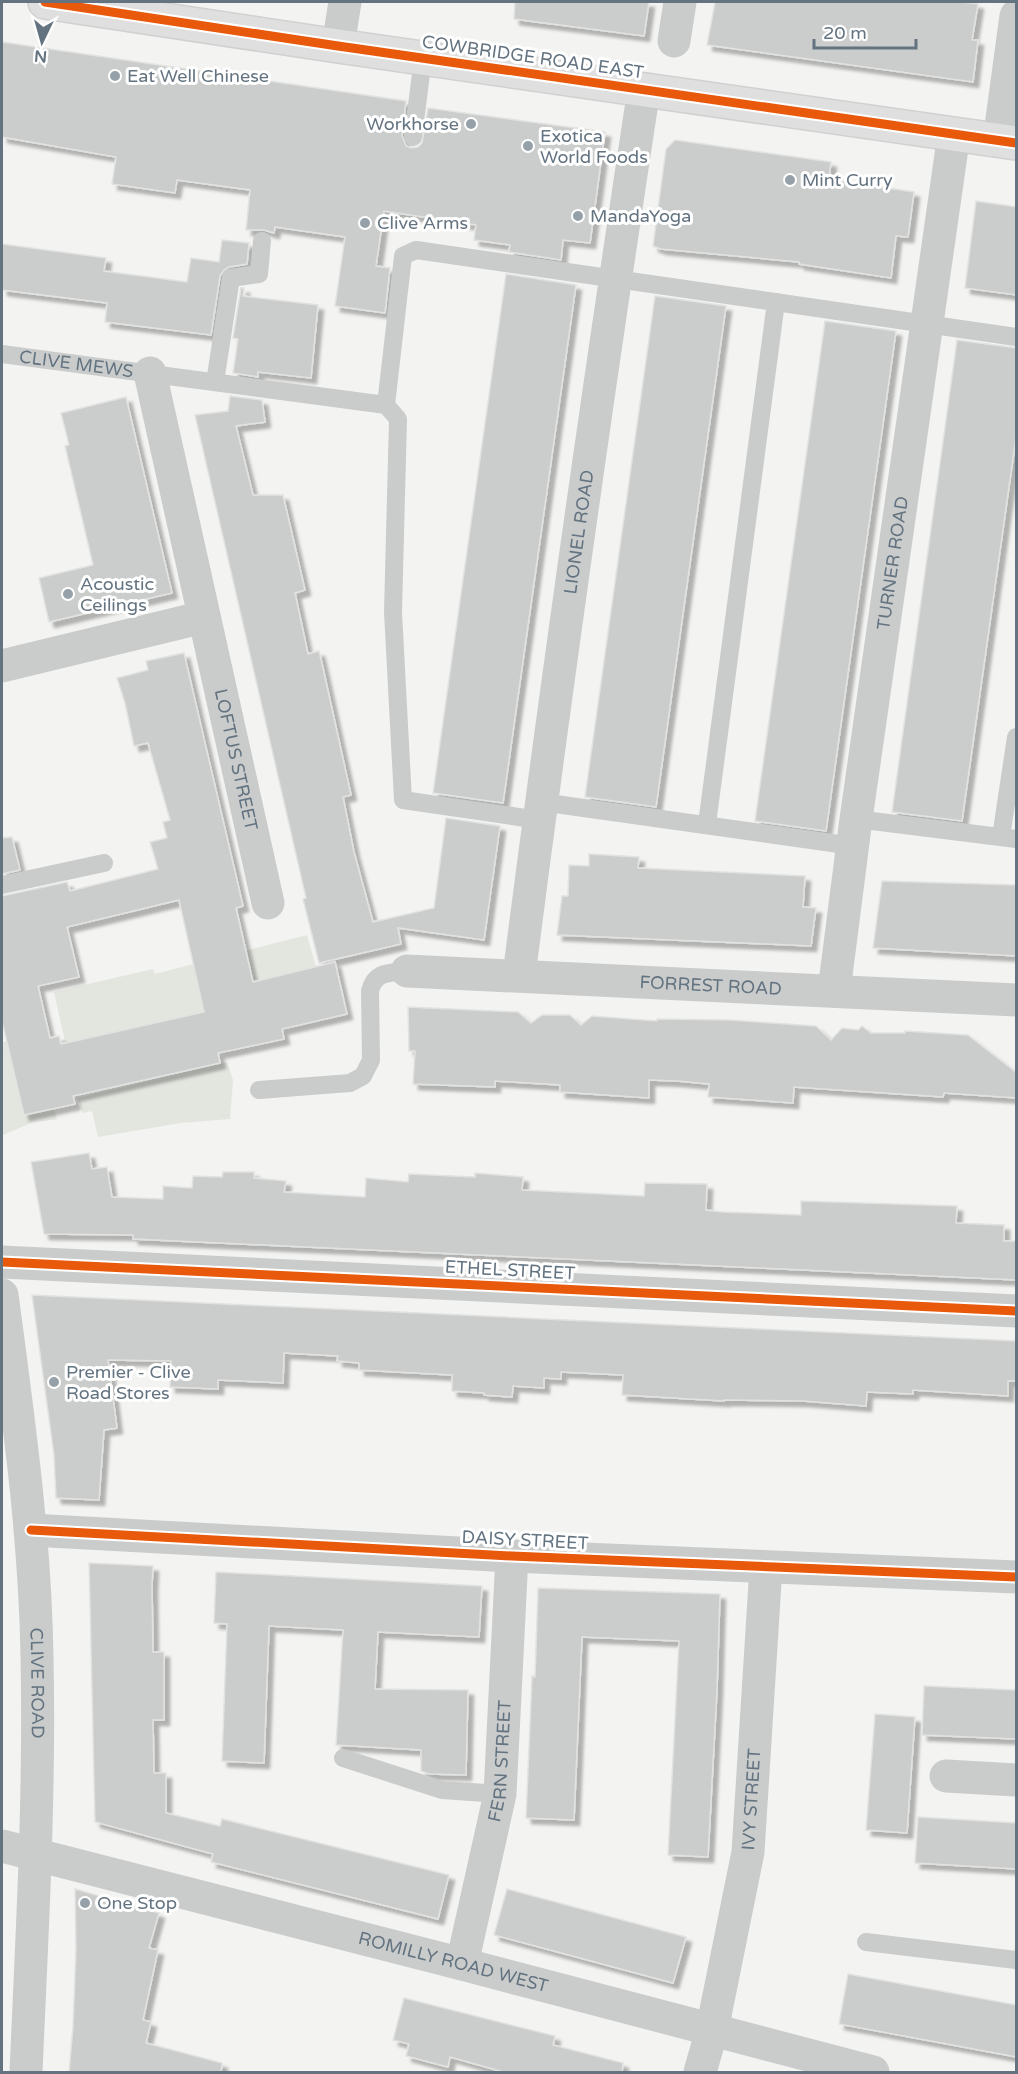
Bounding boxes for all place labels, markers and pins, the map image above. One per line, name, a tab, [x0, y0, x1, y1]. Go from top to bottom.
place label: Eat Well Chinese	[127, 65, 269, 87]
marker: Eat Well Chinese	[108, 69, 122, 83]
place label: Workhorse	[366, 113, 459, 135]
marker: Workhorse	[464, 117, 478, 131]
place label: Exotica World Foods	[540, 125, 648, 168]
marker: Exotica World Foods	[521, 139, 535, 153]
place label: Mint Curry	[802, 169, 893, 191]
marker: Mint Curry	[783, 173, 797, 187]
place label: MandaYoga	[590, 205, 691, 227]
marker: MandaYoga	[571, 209, 585, 223]
place label: Clive Arms	[377, 212, 468, 234]
marker: Clive Arms	[358, 216, 372, 230]
place label: Acoustic Ceilings	[80, 573, 154, 616]
marker: Acoustic Ceilings	[61, 587, 75, 601]
place label: Premier - Clive Road Stores	[66, 1361, 191, 1404]
marker: Premier - Clive Road Stores	[47, 1375, 61, 1389]
place label: One Stop	[97, 1892, 177, 1914]
marker: One Stop	[78, 1896, 92, 1910]

